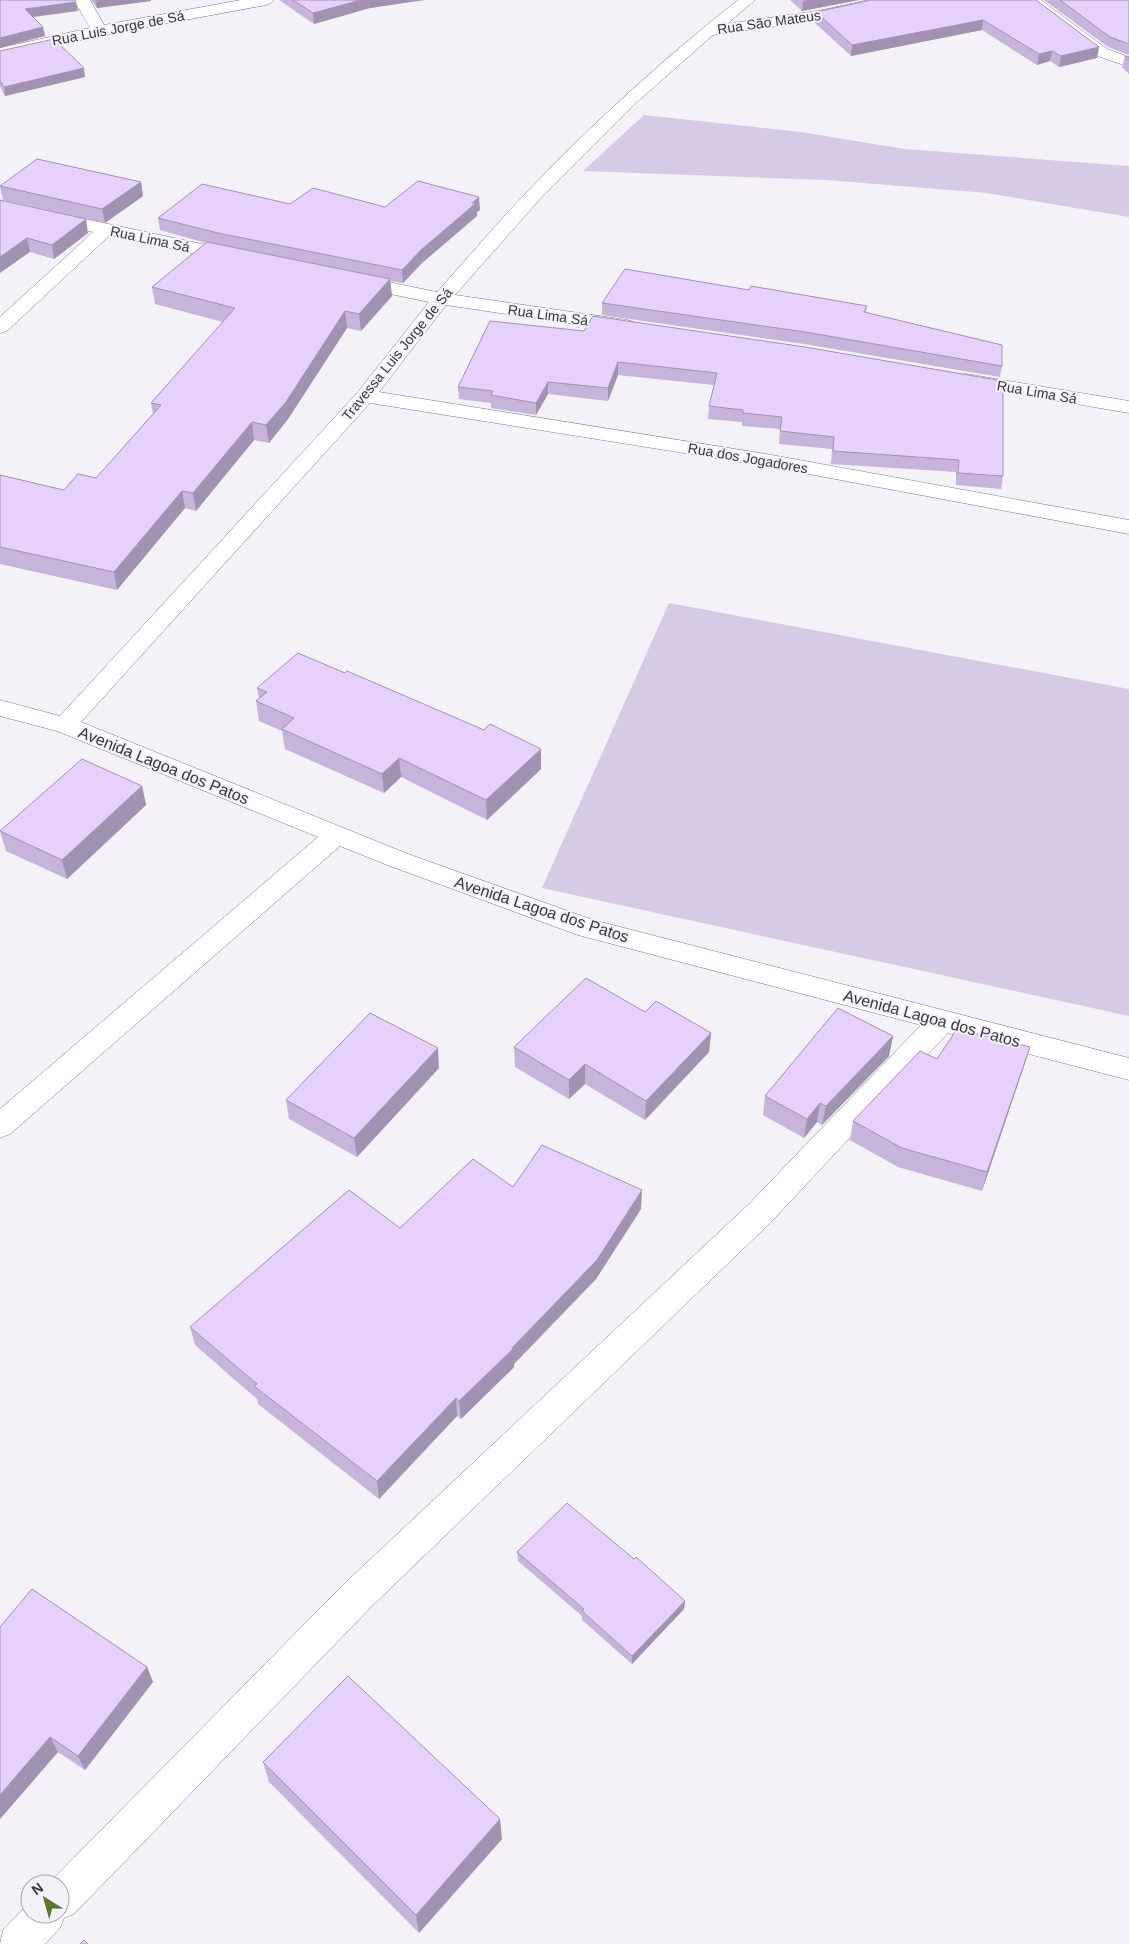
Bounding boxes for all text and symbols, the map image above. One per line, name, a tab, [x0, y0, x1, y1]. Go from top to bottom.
street label: Rua Luis Jorge de Sá	[50, 7, 186, 49]
street label: Rua São Mateus	[716, 7, 822, 37]
street label: Rua Lima Sá	[109, 223, 191, 255]
street label: Travessa Luis Jorge de Sá	[339, 284, 456, 424]
street label: Rua Lima Sá	[507, 301, 589, 329]
street label: Rua Lima Sá	[996, 377, 1078, 407]
street label: Rua dos Jogadores	[687, 440, 809, 476]
street label: Avenida Lagoa dos Patos	[76, 723, 251, 807]
street label: Avenida Lagoa dos Patos	[453, 873, 631, 946]
street label: Avenida Lagoa dos Patos	[842, 987, 1022, 1050]
north arrow	[20, 1874, 70, 1924]
text: N	[28, 1879, 46, 1898]

